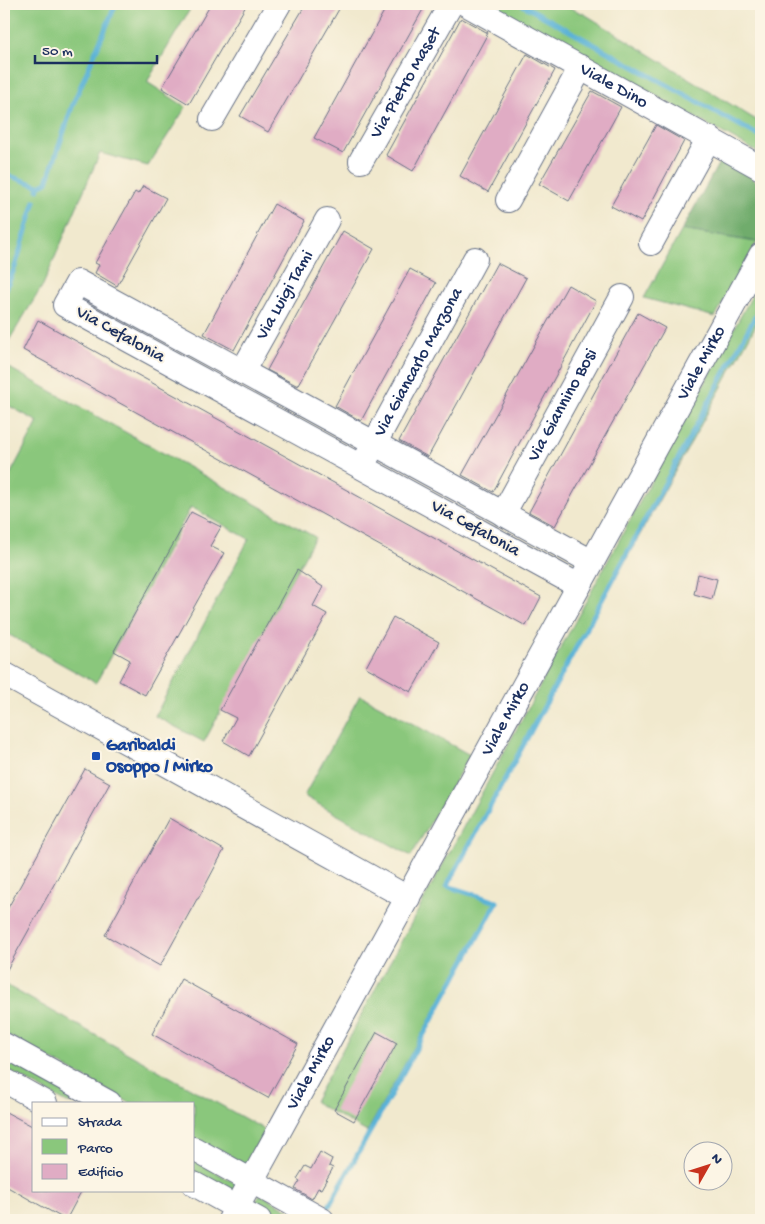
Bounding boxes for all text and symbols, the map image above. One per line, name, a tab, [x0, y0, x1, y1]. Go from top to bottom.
street label: Via Pietro Maset	[365, 22, 447, 143]
scale bar	[35, 32, 158, 64]
text: 50 m	[42, 43, 73, 61]
street label: Viale Dino	[575, 58, 652, 114]
street label: Via Luigi Tami	[251, 247, 318, 344]
street label: Via Giancarlo Marzona	[369, 283, 468, 441]
street label: Via Cefalonia	[71, 301, 169, 369]
street label: Viale Mirko	[672, 322, 730, 405]
street label: Via Giannino Bosi	[523, 345, 602, 466]
street label: Via Cefalonia	[426, 495, 524, 563]
street label: Viale Mirko	[476, 678, 535, 761]
place label: Garibaldi Osoppo / Mirko	[106, 736, 214, 778]
marker: Garibaldi Osoppo / Mirko	[90, 750, 102, 762]
street label: Viale Mirko	[282, 1032, 340, 1114]
legend	[32, 1102, 195, 1192]
text: Strada	[78, 1114, 123, 1132]
text: Parco	[77, 1140, 113, 1158]
north arrow	[682, 1142, 732, 1192]
text: N	[707, 1150, 726, 1168]
text: Edificio	[78, 1164, 124, 1182]

